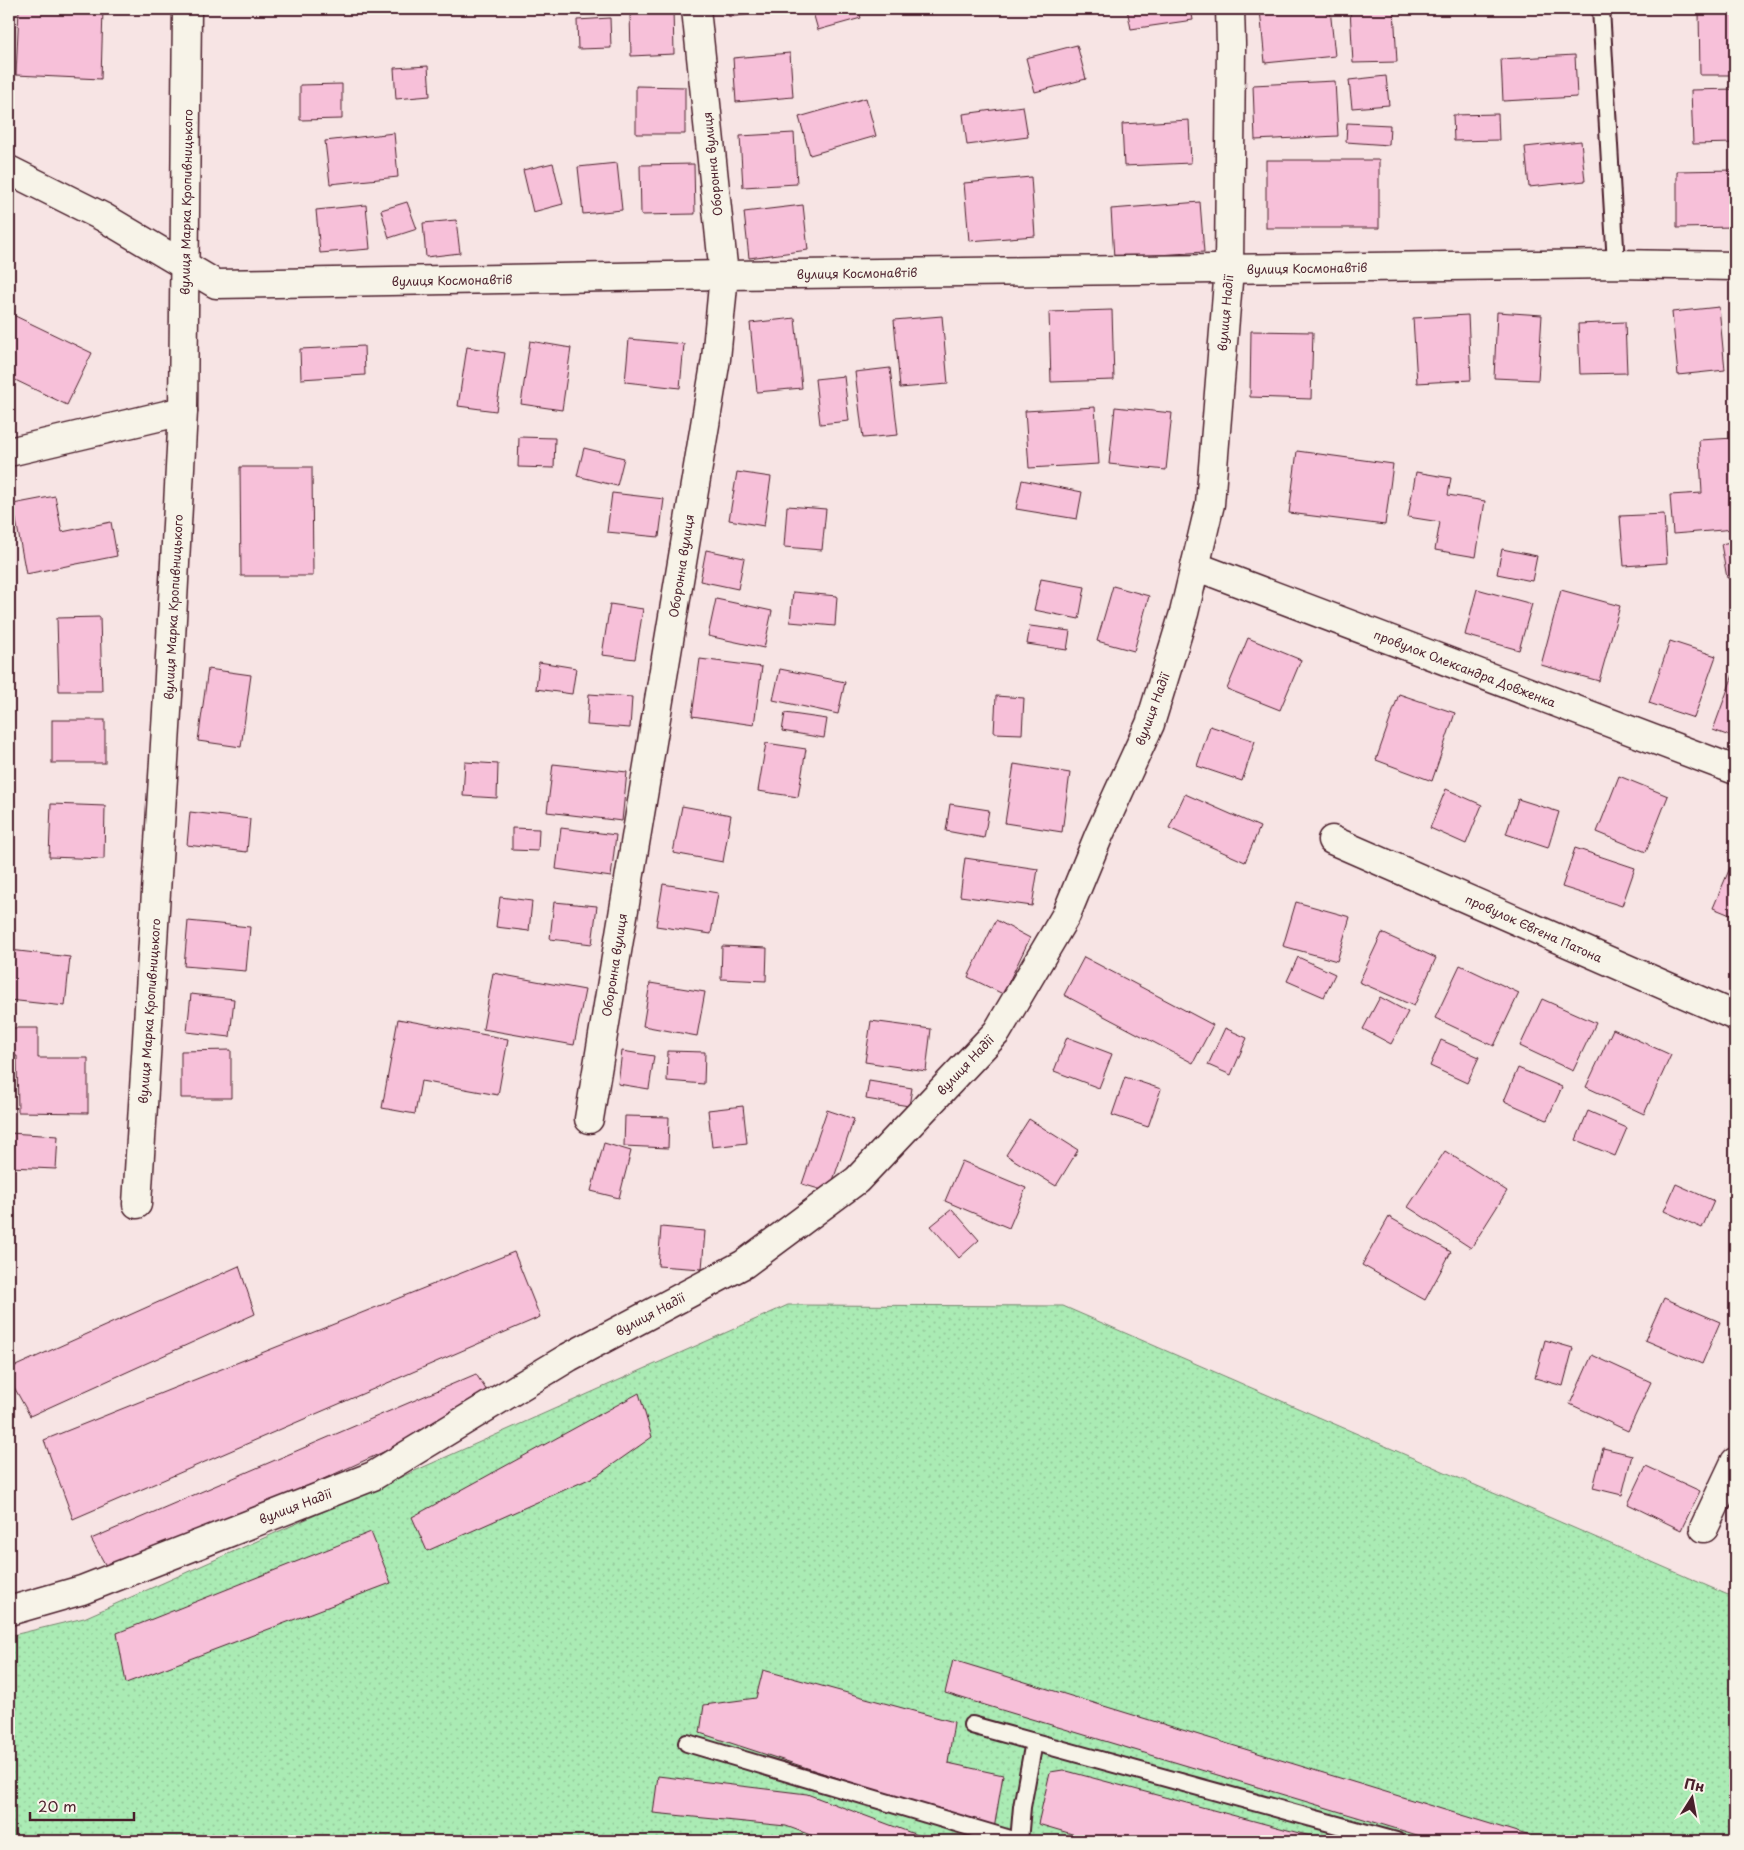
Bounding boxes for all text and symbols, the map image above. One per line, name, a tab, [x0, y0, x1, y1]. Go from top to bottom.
street label: вулиця Марка Кропивницького	[175, 109, 197, 295]
street label: Оборонна вулиця	[698, 111, 726, 217]
street label: вулиця Космонавтів	[1246, 258, 1368, 278]
street label: вулиця Космонавтів	[796, 263, 918, 283]
street label: вулиця Космонавтів	[391, 270, 513, 290]
street label: вулиця Надії	[1213, 273, 1237, 352]
street label: вулиця Марка Кропивницького	[159, 513, 187, 700]
street label: Оборонна вулиця	[664, 513, 698, 619]
street label: провулок Олександра Довженка	[1371, 625, 1559, 711]
street label: вулиця Надії	[1131, 669, 1174, 748]
street label: провулок Євгена Патона	[1463, 890, 1606, 967]
street label: Оборонна вулиця	[597, 912, 631, 1018]
street label: вулиця Марка Кропивницького	[134, 917, 164, 1104]
street label: вулиця Надії	[932, 1030, 998, 1099]
street label: вулиця Надії	[612, 1288, 689, 1340]
street label: вулиця Надії	[256, 1483, 335, 1528]
north arrow	[1666, 1772, 1716, 1822]
text: Пн	[1683, 1773, 1707, 1797]
scale bar	[30, 1790, 134, 1822]
text: 20 m	[38, 1794, 77, 1817]

